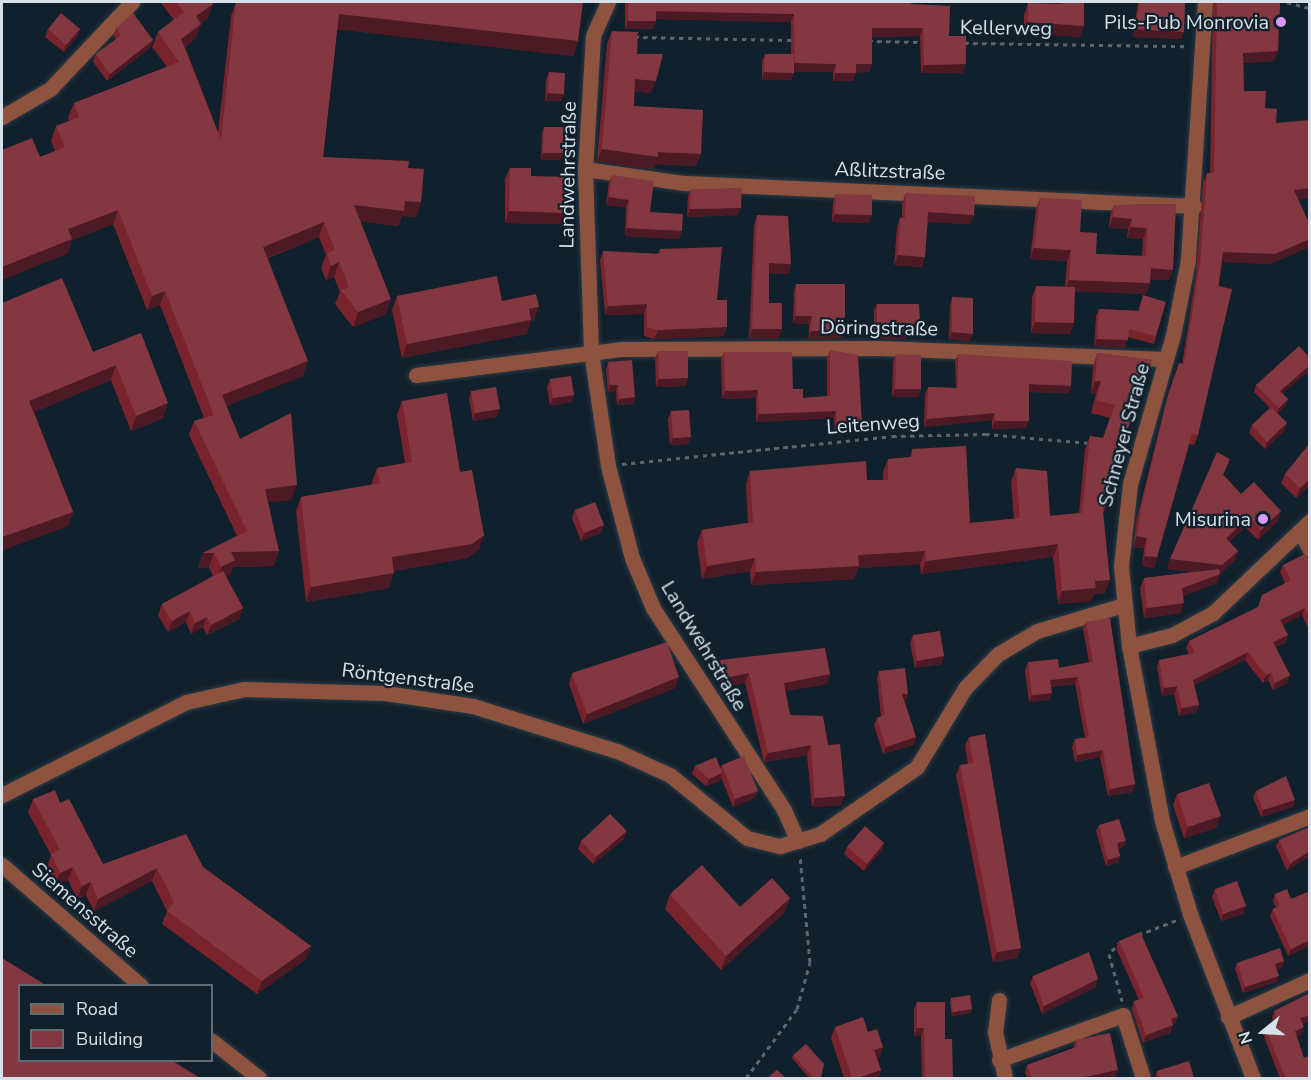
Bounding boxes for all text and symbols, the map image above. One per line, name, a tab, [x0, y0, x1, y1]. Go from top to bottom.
place label: Pils-Pub Monrovia	[1104, 10, 1269, 34]
street label: Kellerweg	[960, 15, 1052, 41]
marker: Pils-Pub Monrovia	[1274, 15, 1288, 29]
street label: Landwehrstraße	[555, 101, 581, 249]
street label: Aßlitzstraße	[834, 157, 946, 185]
street label: Döringstraße	[820, 315, 938, 341]
street label: Schneyer Straße	[1093, 361, 1155, 509]
street label: Leitenweg	[825, 409, 921, 439]
place label: Misurina	[1175, 507, 1251, 531]
marker: Misurina	[1256, 512, 1270, 526]
street label: Landwehrstraße	[656, 577, 752, 715]
street label: Röntgenstraße	[340, 658, 476, 698]
street label: Siemensstraße	[27, 857, 143, 963]
legend	[18, 984, 213, 1062]
text: Road	[76, 997, 118, 1021]
north arrow	[1233, 1002, 1293, 1062]
text: Building	[76, 1027, 143, 1051]
text: N	[1234, 1028, 1258, 1047]

